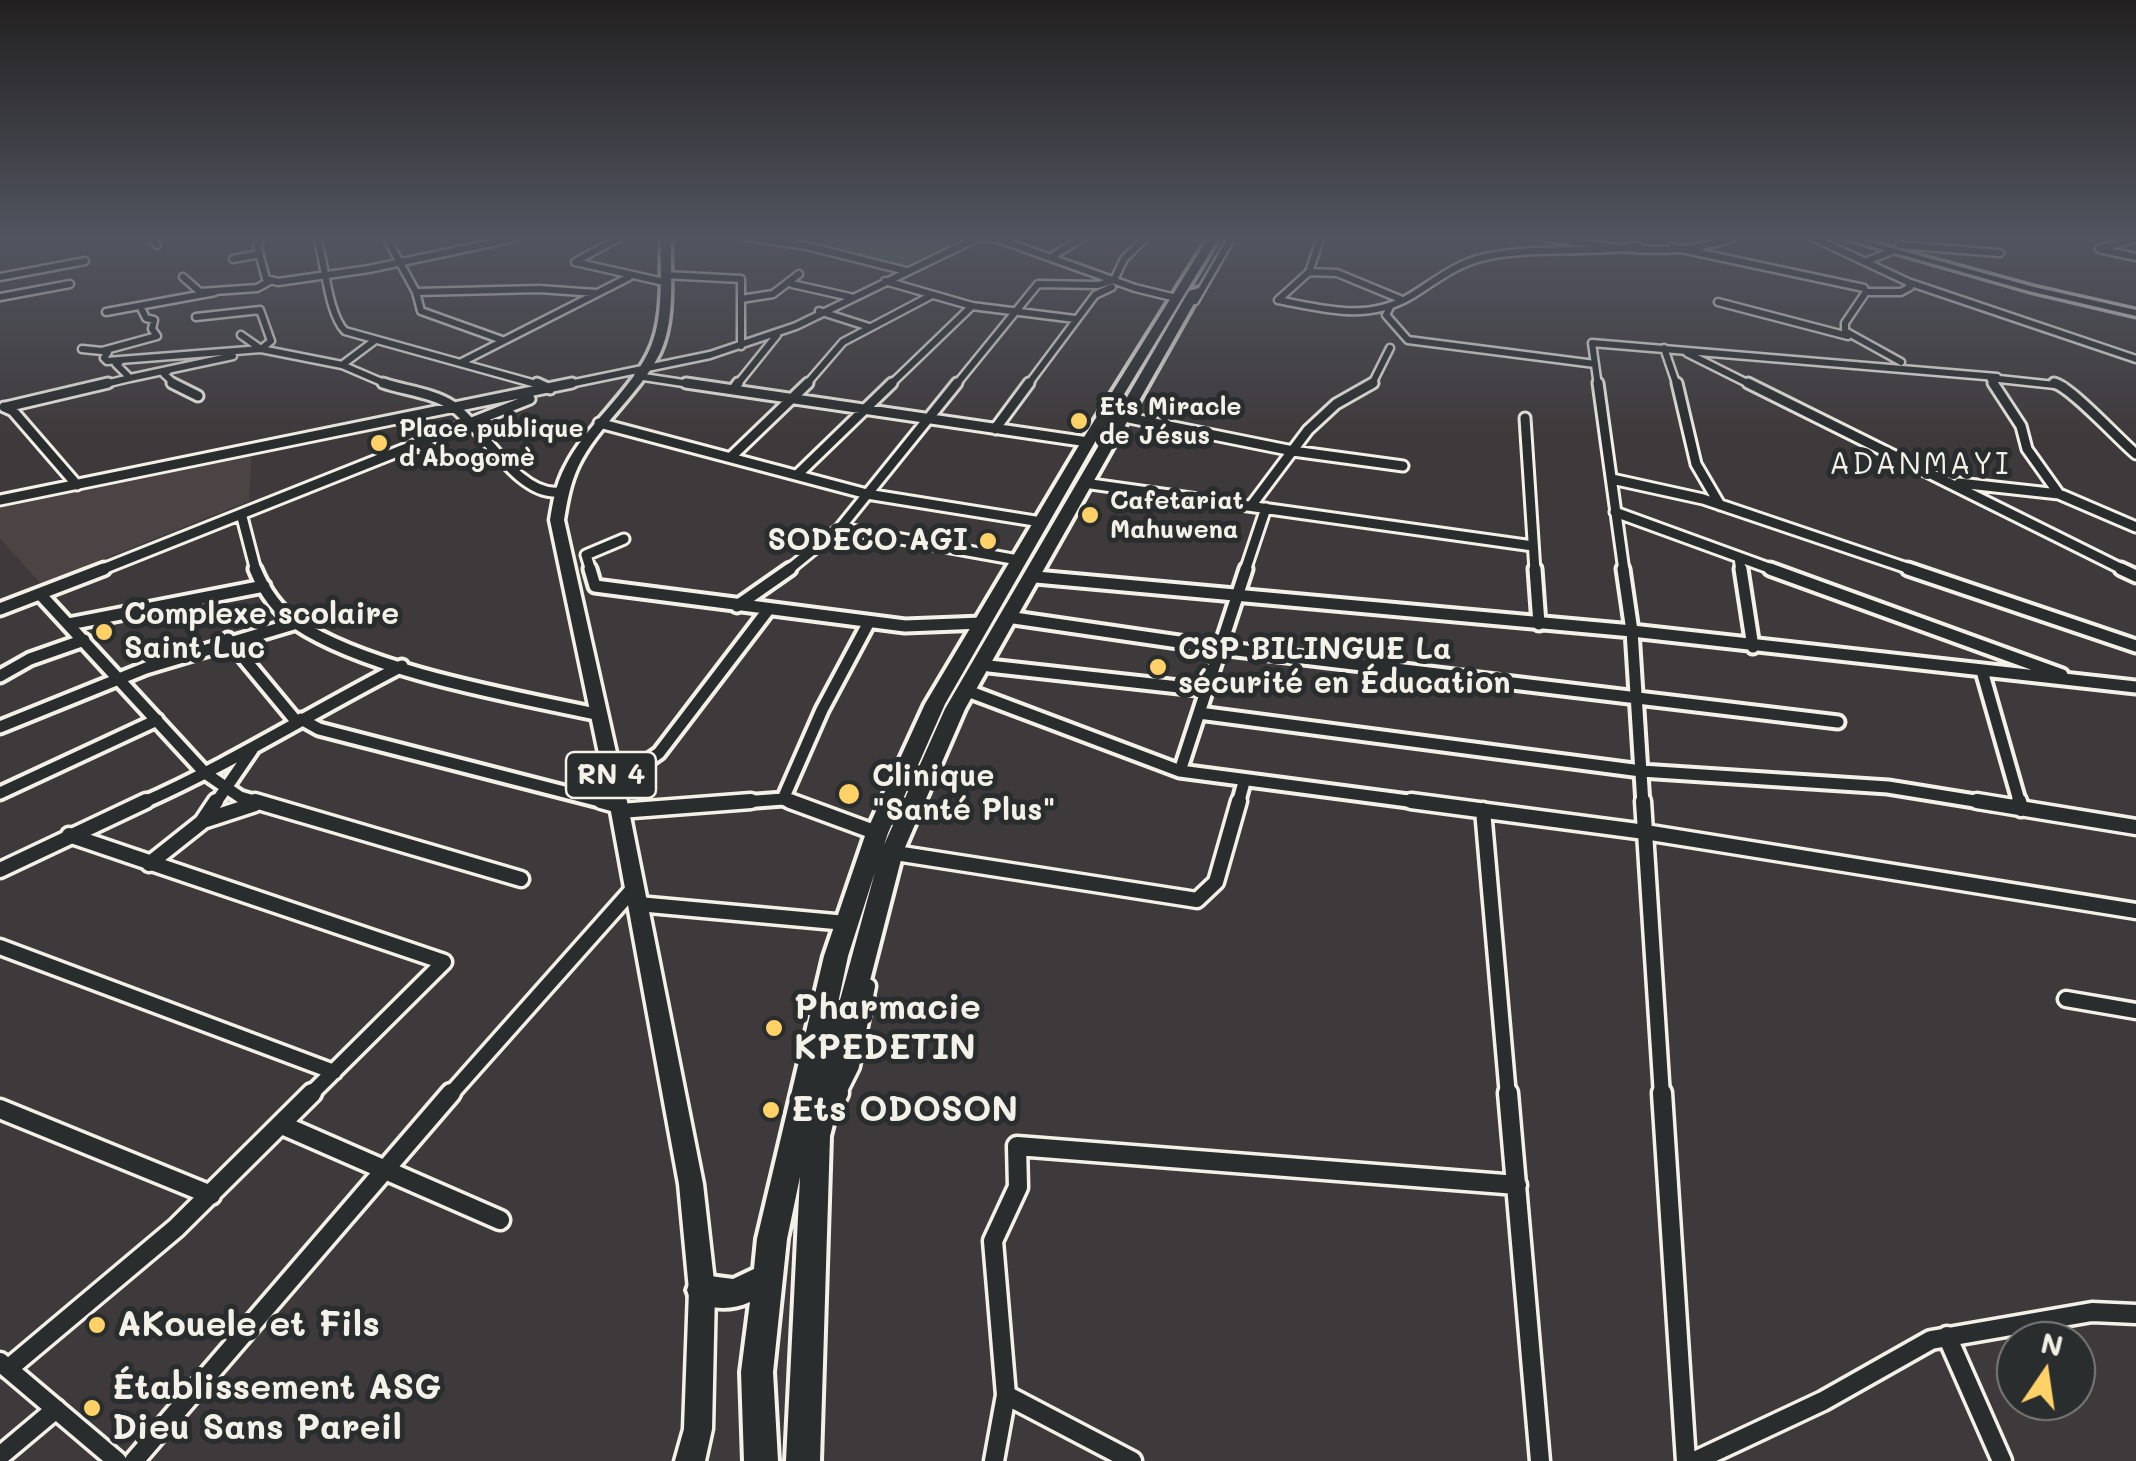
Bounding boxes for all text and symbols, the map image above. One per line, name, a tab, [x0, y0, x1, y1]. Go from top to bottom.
place label: Ets Miracle de Jésus	[1099, 392, 1241, 451]
marker: Ets Miracle de Jésus	[1068, 410, 1090, 432]
place label: Place publique d'Abogomè	[399, 414, 584, 473]
marker: Place publique d'Abogomè	[368, 432, 390, 454]
district label: ADANMAYI	[1829, 447, 2011, 483]
place label: Cafetariat Mahuwena	[1110, 486, 1244, 545]
marker: Cafetariat Mahuwena	[1079, 504, 1101, 526]
place label: SODECO AGI	[767, 523, 968, 559]
marker: SODECO AGI	[977, 530, 999, 552]
place label: Complexe scolaire Saint Luc	[124, 597, 399, 668]
marker: Complexe scolaire Saint Luc	[93, 621, 115, 643]
place label: CSP BILINGUE La sécurité en Éducation	[1178, 632, 1510, 702]
marker: CSP BILINGUE La sécurité en Éducation	[1147, 656, 1169, 678]
road number: RN 4	[566, 752, 656, 798]
place label: Clinique "Santé Plus"	[872, 759, 1056, 830]
marker: Clinique "Santé Plus"	[836, 781, 862, 807]
place label: Pharmacie KPEDETIN	[794, 987, 981, 1069]
marker: Pharmacie KPEDETIN	[763, 1017, 785, 1039]
place label: Ets ODOSON	[791, 1089, 1018, 1131]
marker: Ets ODOSON	[760, 1099, 782, 1121]
place label: AKouele et Fils	[117, 1304, 380, 1346]
marker: AKouele et Fils	[86, 1314, 108, 1336]
north arrow	[1996, 1321, 2096, 1421]
text: N	[2038, 1324, 2067, 1364]
place label: Établissement ASG Dieu Sans Pareil	[112, 1367, 441, 1449]
marker: Établissement ASG Dieu Sans Pareil	[81, 1397, 103, 1419]

